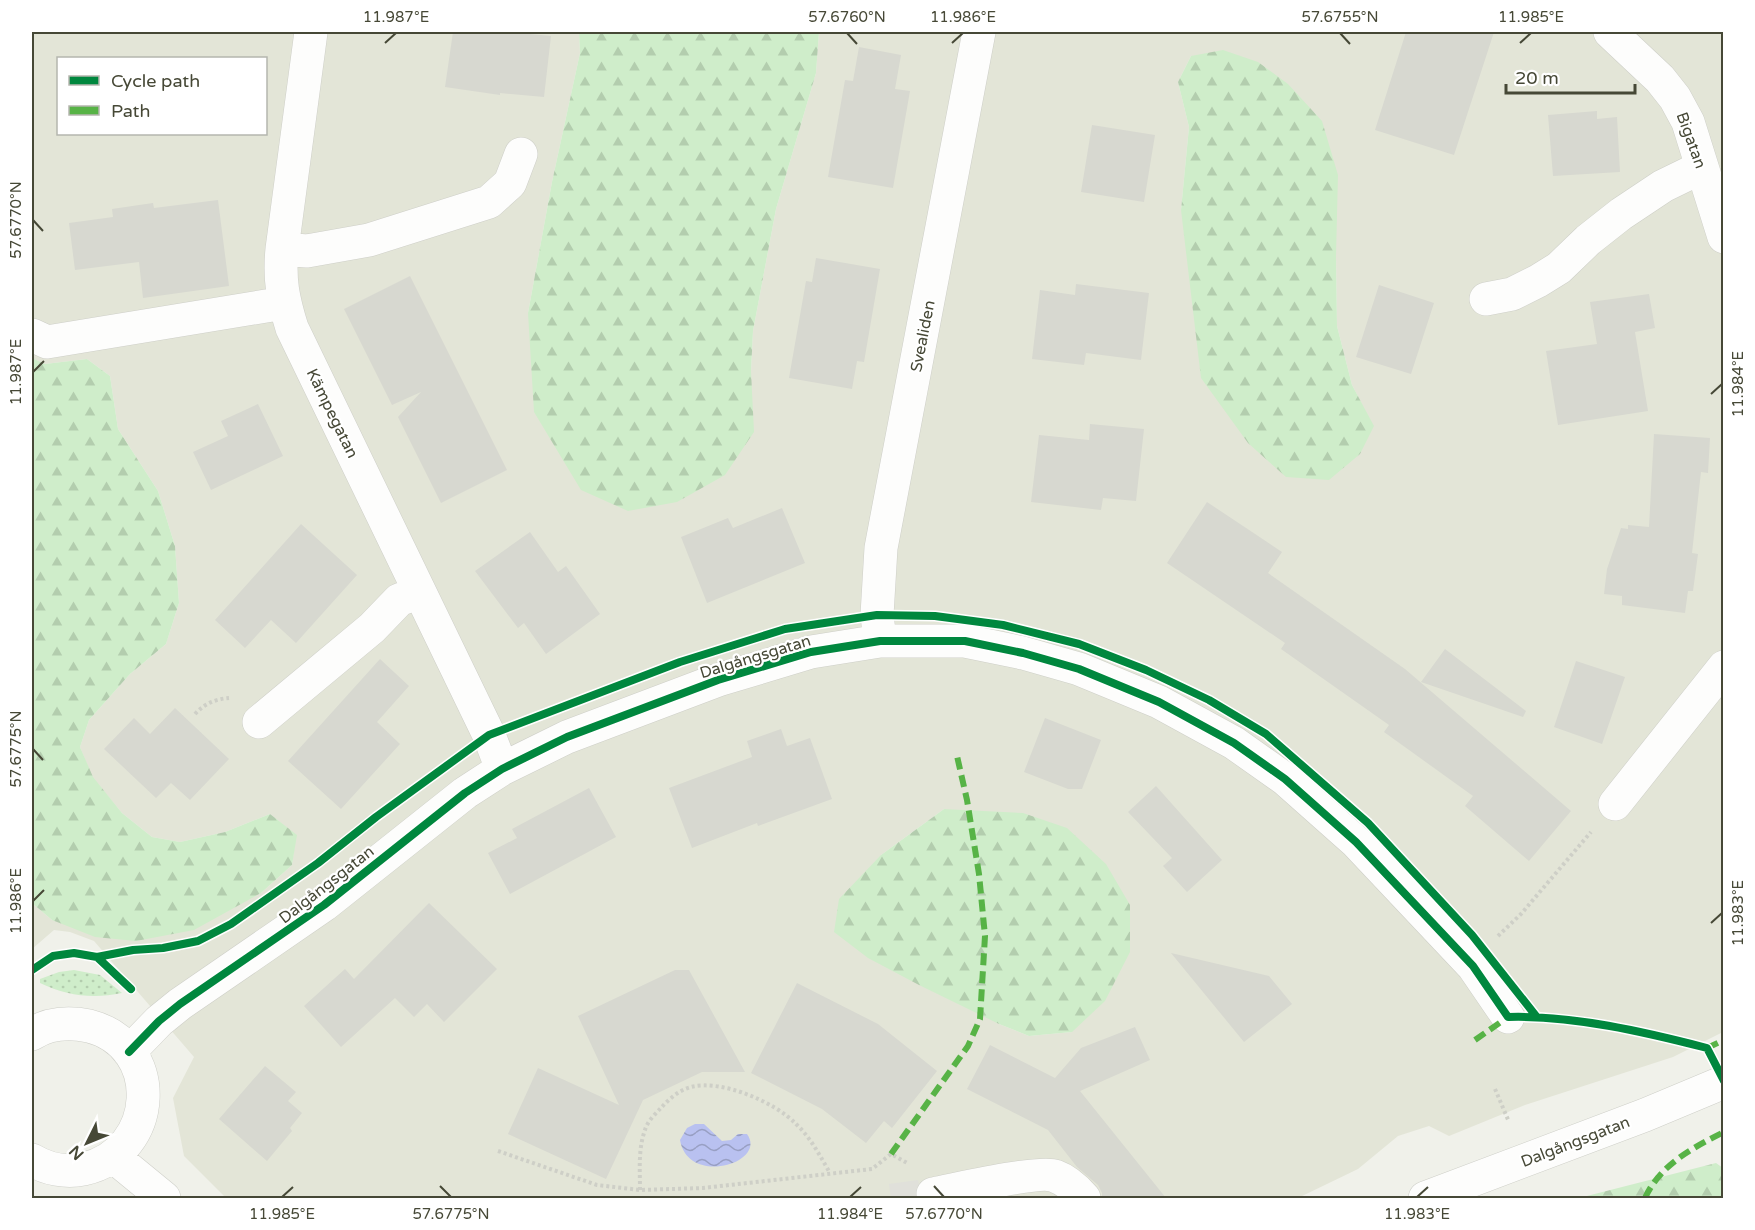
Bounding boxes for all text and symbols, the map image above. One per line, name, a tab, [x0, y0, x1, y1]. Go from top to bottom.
text: 11.987°E	[363, 8, 429, 26]
text: 57.6760°N	[808, 8, 886, 26]
text: 11.986°E	[930, 8, 996, 26]
text: 57.6755°N	[1301, 8, 1379, 26]
text: 11.985°E	[1498, 8, 1564, 26]
legend	[57, 57, 267, 135]
scale bar	[1506, 57, 1635, 95]
text: 20 m	[1515, 67, 1559, 89]
text: Cycle path	[111, 70, 200, 92]
text: Path	[111, 100, 150, 122]
street label: Bigatan	[1672, 109, 1710, 171]
text: 57.6770°N	[7, 181, 25, 259]
street label: Svealiden	[906, 299, 940, 374]
text: 11.987°E	[7, 339, 25, 405]
text: 11.984°E	[1729, 351, 1747, 417]
street label: Kämpegatan	[302, 365, 362, 462]
street label: Dalgångsgatan	[697, 631, 813, 683]
text: 57.6775°N	[7, 710, 25, 788]
street label: Dalgångsgatan	[275, 841, 378, 928]
text: 11.986°E	[7, 868, 25, 934]
text: 11.983°E	[1729, 880, 1747, 946]
street label: Dalgångsgatan	[1518, 1112, 1633, 1172]
north arrow	[57, 1113, 117, 1173]
text: N	[65, 1141, 88, 1164]
text: 11.985°E	[249, 1205, 315, 1223]
text: 57.6775°N	[412, 1205, 490, 1223]
text: 11.984°E	[817, 1205, 883, 1223]
text: 57.6770°N	[905, 1205, 983, 1223]
text: 11.983°E	[1384, 1205, 1450, 1223]

